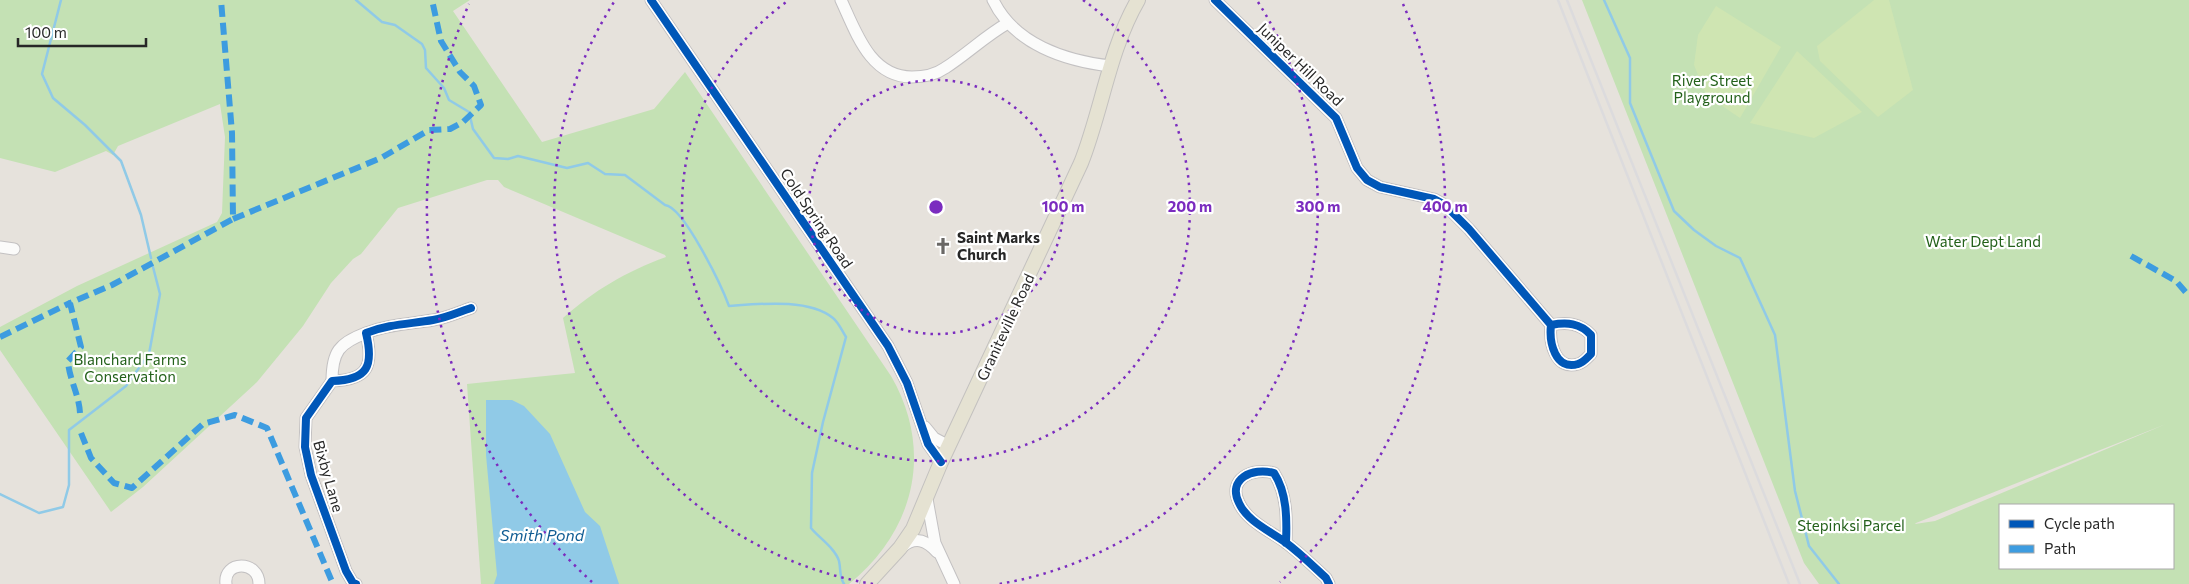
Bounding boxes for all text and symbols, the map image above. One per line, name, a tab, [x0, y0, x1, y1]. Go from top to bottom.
scale bar	[18, 15, 145, 47]
street label: Juniper Hill Road	[1255, 19, 1347, 109]
text: 100 m	[25, 23, 67, 41]
park label: River Street Playground	[1672, 71, 1752, 106]
street label: Cold Spring Road	[777, 165, 857, 271]
text: 100 m	[1042, 197, 1084, 215]
text: 200 m	[1168, 197, 1212, 215]
text: 300 m	[1296, 197, 1340, 215]
text: 400 m	[1422, 197, 1468, 215]
centre of rings	[927, 198, 945, 216]
place label: Saint Marks Church	[957, 228, 1040, 263]
park label: Water Dept Land	[1925, 232, 2041, 250]
church icon: Saint Marks Church	[933, 236, 953, 256]
street label: Graniteville Road	[972, 271, 1038, 383]
park label: Blanchard Farms Conservation	[73, 350, 187, 385]
street label: Bixby Lane	[310, 438, 348, 514]
legend	[1999, 504, 2174, 569]
text: Cycle path	[2044, 514, 2115, 532]
park label: Stepinksi Parcel	[1797, 516, 1905, 534]
water label: Smith Pond	[500, 525, 585, 544]
text: Path	[2044, 539, 2076, 557]

